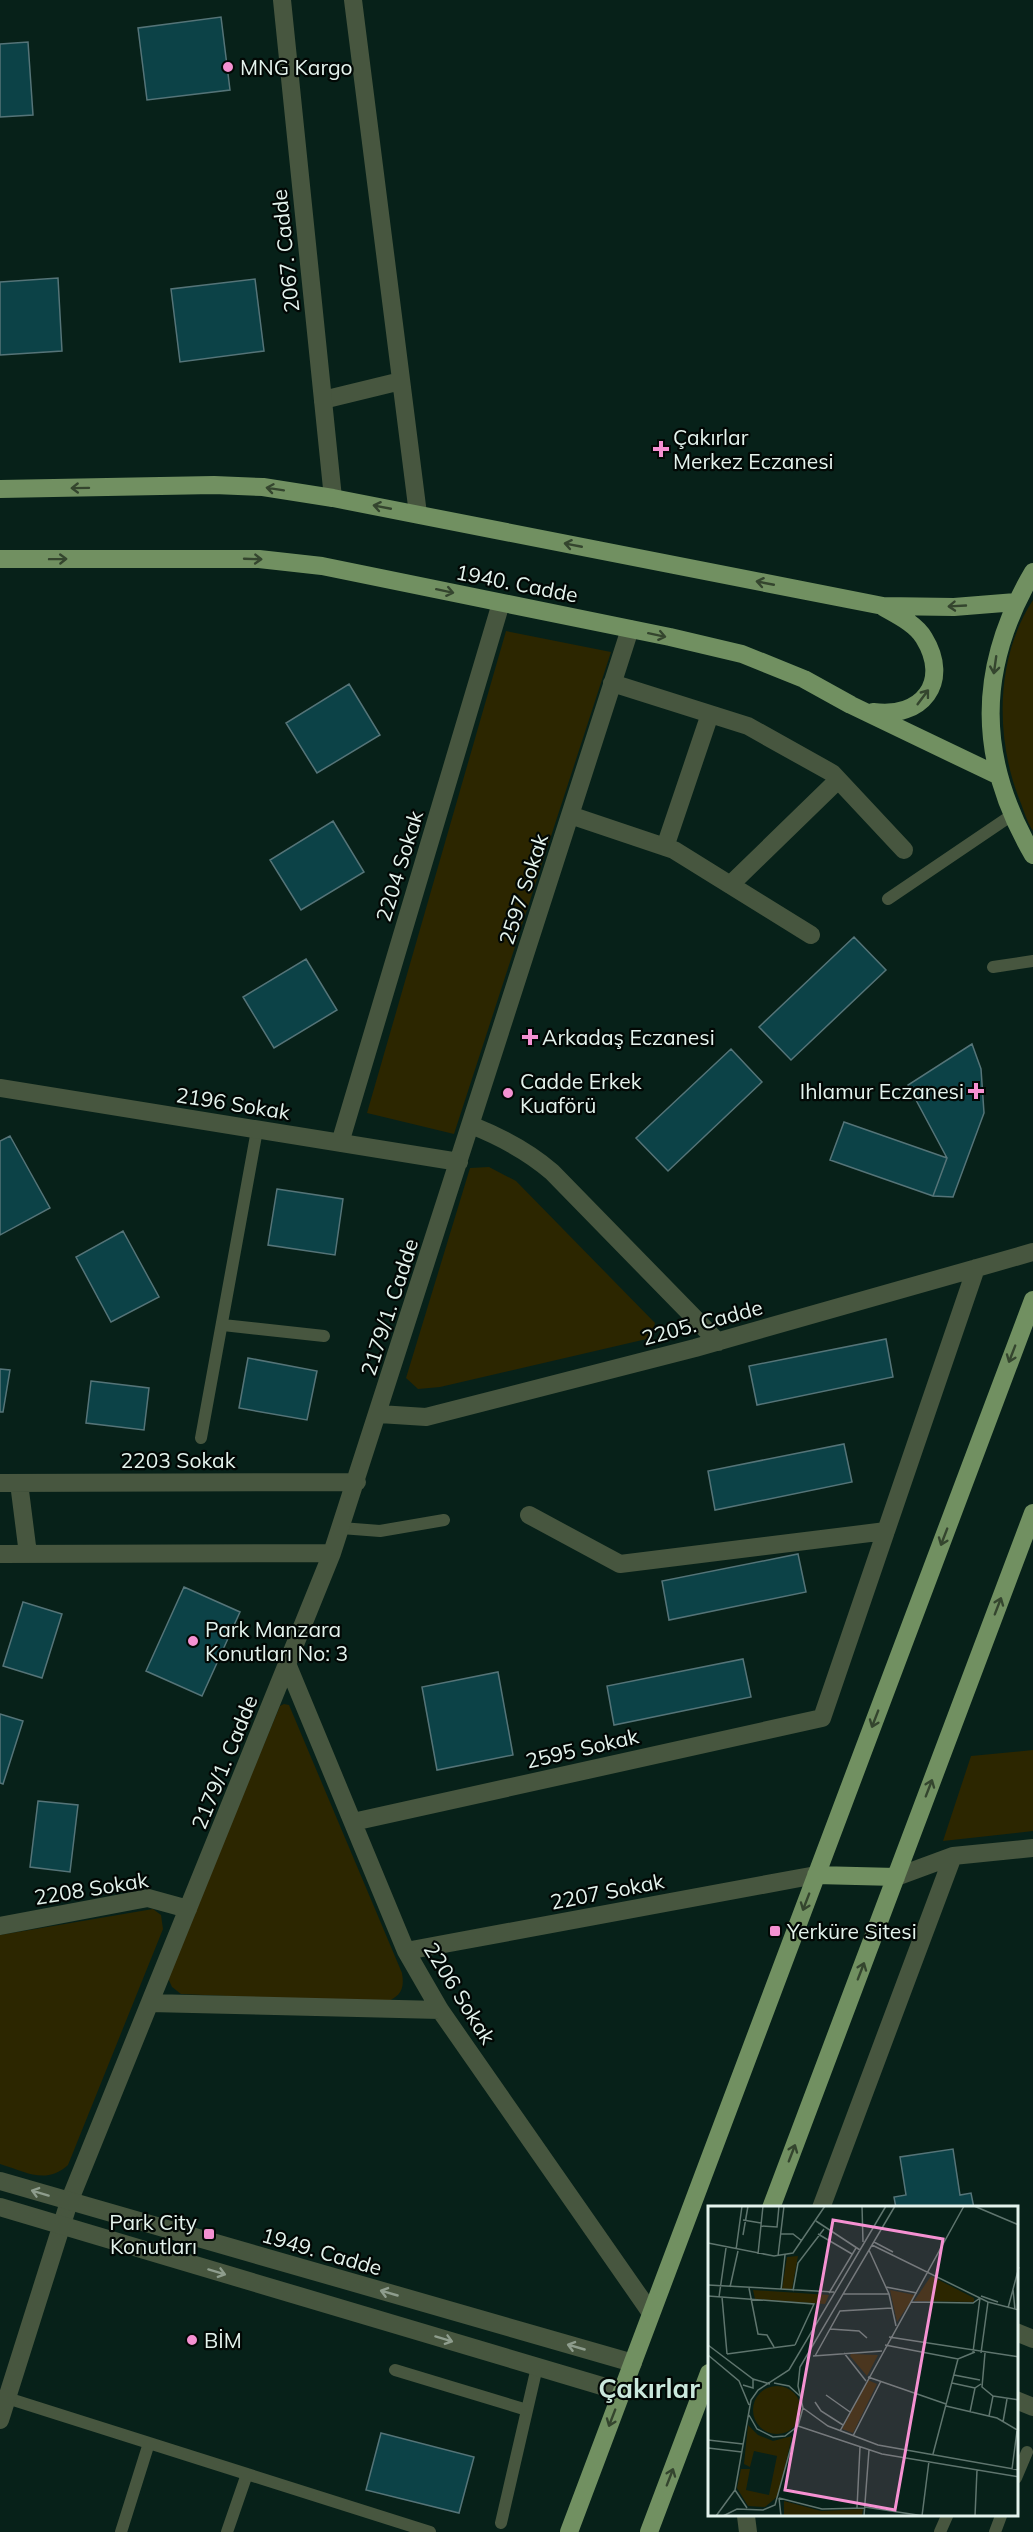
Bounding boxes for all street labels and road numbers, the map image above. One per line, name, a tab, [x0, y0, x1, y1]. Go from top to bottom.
street label: 2067. Cadde	[266, 188, 304, 314]
street label: 1940. Cadde	[454, 558, 580, 608]
street label: 2204 Sokak	[370, 807, 428, 925]
street label: 2597 Sokak	[493, 830, 553, 948]
street label: 2196 Sokak	[174, 1081, 292, 1125]
street label: 2179/1. Cadde	[355, 1235, 423, 1379]
street label: 2205. Cadde	[639, 1293, 765, 1351]
street label: 2203 Sokak	[120, 1447, 236, 1473]
street label: 2179/1. Cadde	[185, 1691, 263, 1833]
street label: 2595 Sokak	[523, 1722, 641, 1774]
street label: 2208 Sokak	[32, 1866, 150, 1910]
street label: 2207 Sokak	[548, 1867, 666, 1915]
street label: 2206 Sokak	[418, 1937, 502, 2049]
street label: 1949. Cadde	[259, 2221, 385, 2281]

